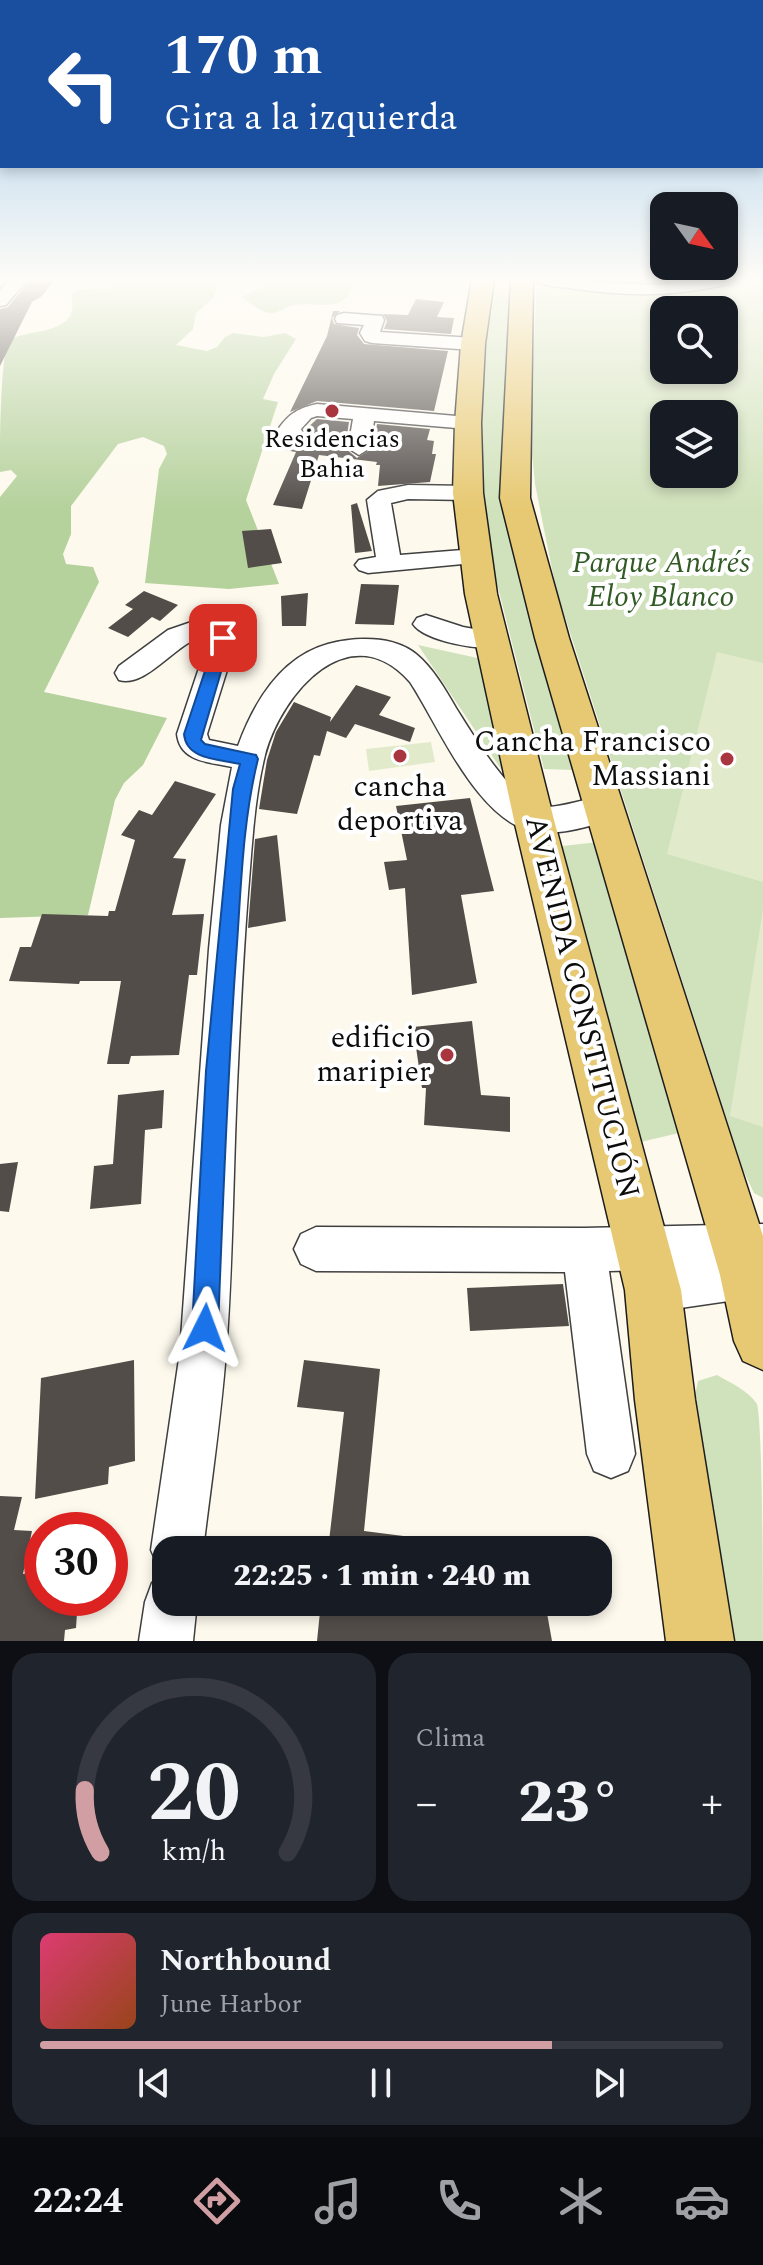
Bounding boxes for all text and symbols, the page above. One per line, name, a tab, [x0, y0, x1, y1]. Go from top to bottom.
text: 170 m	[164, 14, 323, 99]
icon: left	[32, 32, 136, 136]
text: Gira a la izquierda	[164, 91, 457, 146]
north arrow	[650, 192, 738, 280]
map controls	[650, 192, 738, 488]
button: search	[650, 296, 738, 384]
button: layers	[650, 400, 738, 488]
marker: Residencias Bahia	[323, 402, 341, 420]
place label: Residencias Bahia	[264, 419, 400, 489]
park label: Parque Andrés Eloy Blanco	[572, 540, 751, 620]
pin	[189, 604, 257, 672]
icon: arrive	[201, 616, 245, 660]
place label: Cancha Francisco Massiani	[474, 719, 711, 799]
marker: cancha deportiva	[391, 747, 409, 765]
marker: Cancha Francisco Massiani	[718, 750, 736, 768]
place label: cancha deportiva	[337, 764, 463, 844]
street label: AVENIDA CONSTITUCIÓN	[512, 811, 652, 1203]
place label: edificio maripier	[317, 1015, 431, 1095]
marker: edificio maripier	[438, 1046, 456, 1064]
position arrow	[163, 1286, 247, 1370]
speed limit sign: 30	[24, 1512, 128, 1616]
text: 22:25 · 1 min · 240 m	[233, 1553, 531, 1599]
text: Clima	[416, 1718, 485, 1758]
text: 20	[147, 1731, 240, 1858]
text: 23°	[518, 1757, 620, 1849]
text: −	[416, 1770, 438, 1837]
text: +	[701, 1770, 723, 1837]
text: km/h	[162, 1830, 226, 1873]
text: Northbound	[160, 1938, 331, 1984]
text: June Harbor	[160, 1984, 302, 2024]
icon: previous	[132, 2061, 176, 2105]
icon: pause	[359, 2061, 403, 2105]
icon: next	[587, 2061, 631, 2105]
icon: directions	[189, 2173, 245, 2229]
icon: music	[310, 2173, 366, 2229]
icon: phone	[431, 2173, 487, 2229]
icon: climate	[553, 2173, 609, 2229]
icon: car	[674, 2173, 730, 2229]
text: 22:24	[33, 2174, 123, 2229]

